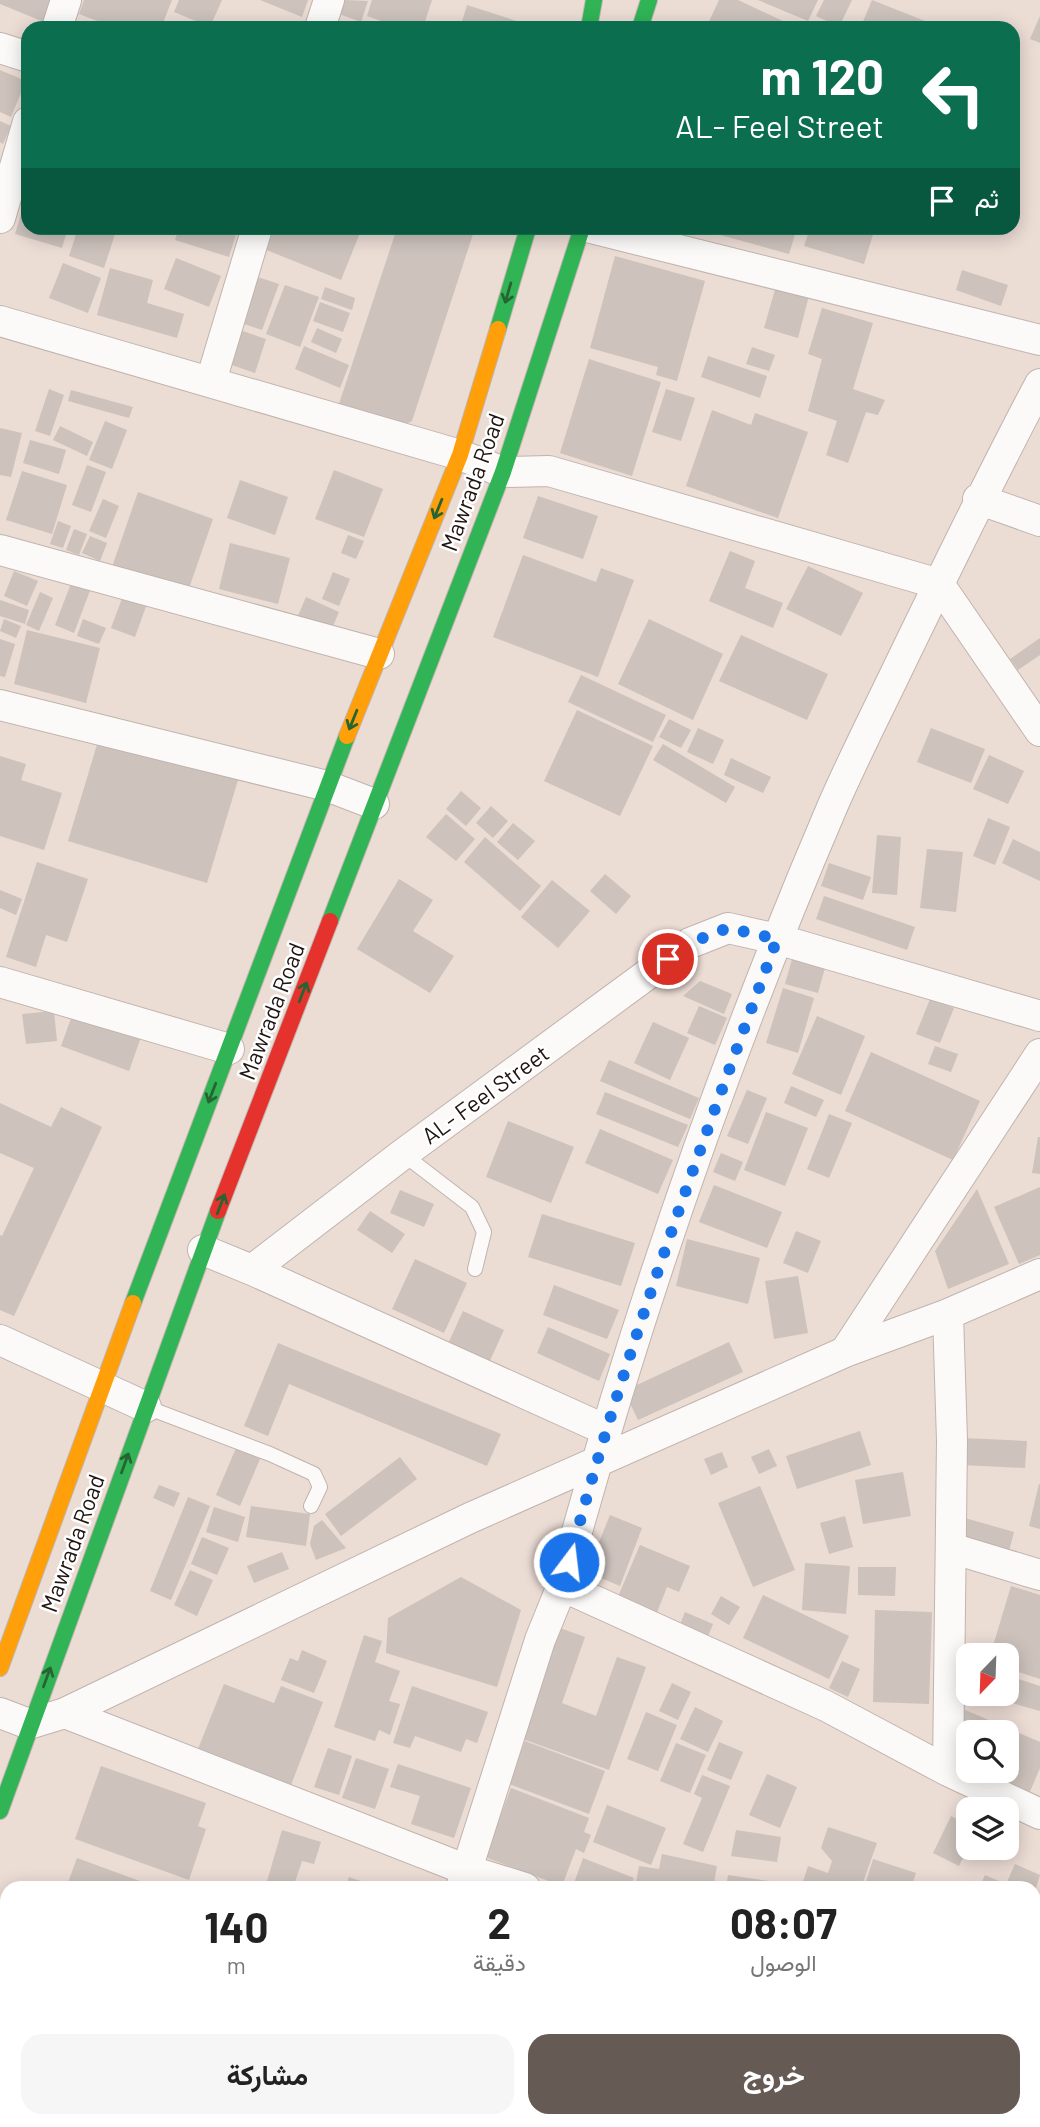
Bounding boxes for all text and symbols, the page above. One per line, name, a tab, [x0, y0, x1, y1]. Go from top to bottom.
text: 120 m	[761, 46, 884, 105]
icon: left	[908, 49, 999, 140]
text: AL- Feel Street	[675, 106, 884, 144]
icon: arrive	[923, 182, 961, 220]
text: ثم	[975, 182, 999, 213]
one-way arrow	[501, 282, 514, 304]
street label: Mawrada Road	[434, 409, 510, 555]
one-way arrow	[431, 498, 444, 519]
one-way arrow	[346, 709, 359, 731]
pin	[638, 929, 698, 989]
street label: Mawrada Road	[232, 939, 310, 1083]
icon: arrive	[649, 940, 687, 978]
one-way arrow	[298, 981, 310, 1003]
street label: AL- Feel Street	[416, 1039, 554, 1149]
one-way arrow	[204, 1082, 217, 1104]
one-way arrow	[215, 1193, 228, 1215]
one-way arrow	[120, 1453, 132, 1475]
street label: Mawrada Road	[34, 1470, 110, 1616]
position arrow	[532, 1525, 606, 1599]
north arrow	[956, 1643, 1018, 1706]
map controls	[956, 1643, 1019, 1860]
one-way arrow	[42, 1666, 54, 1688]
button: search	[956, 1720, 1019, 1783]
button: layers	[956, 1797, 1019, 1860]
text: 2	[487, 1897, 511, 1947]
text: 08:07	[730, 1897, 837, 1947]
text: 140	[204, 1901, 268, 1951]
text: دقيقة	[473, 1948, 526, 1976]
text: الوصول	[750, 1948, 817, 1976]
text: m	[227, 1951, 246, 1979]
button: مشاركة	[21, 2034, 514, 2114]
button: خروج	[528, 2034, 1020, 2114]

